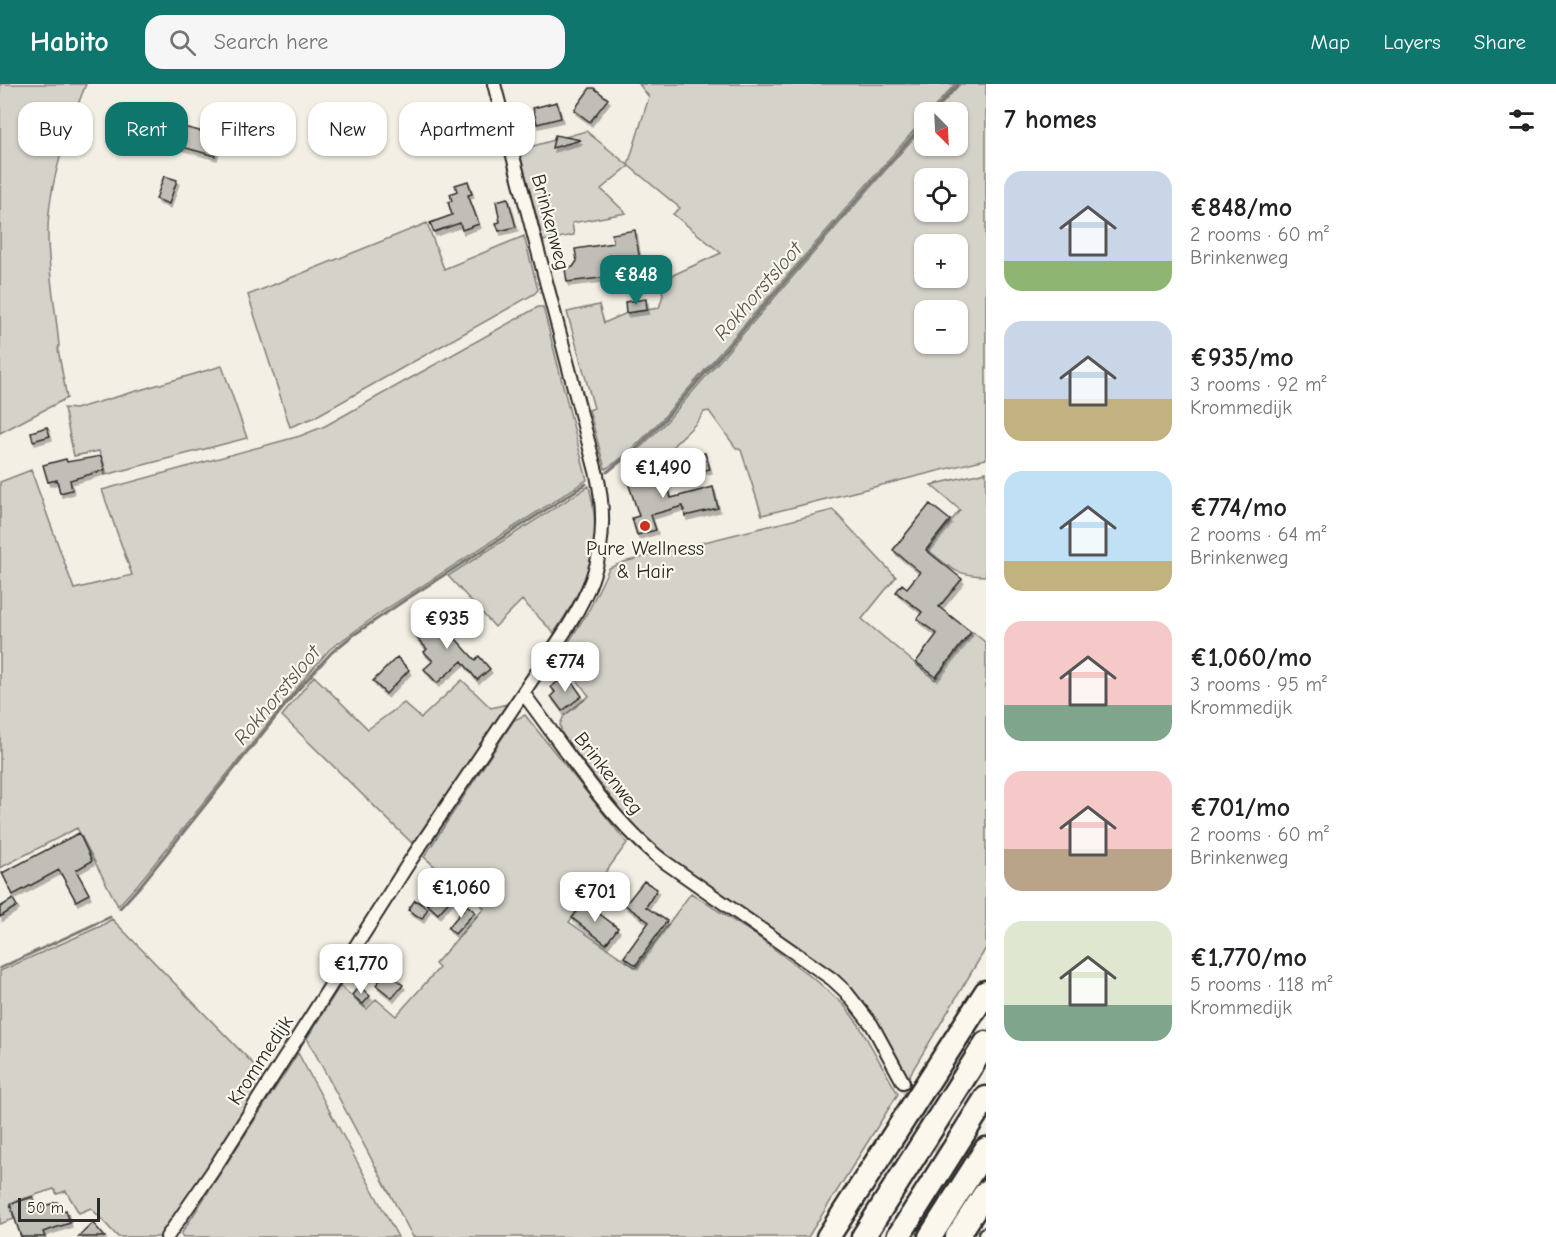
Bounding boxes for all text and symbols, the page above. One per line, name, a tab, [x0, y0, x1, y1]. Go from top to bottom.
search box	[145, 15, 565, 69]
text: Habito	[30, 26, 109, 58]
icon: search	[166, 26, 199, 59]
text: Search here	[214, 29, 328, 55]
text: Map	[1311, 30, 1350, 54]
text: Layers	[1383, 30, 1441, 54]
text: Share	[1474, 30, 1526, 54]
chip: Buy	[18, 102, 93, 156]
chip: Rent	[105, 102, 188, 156]
chip: Filters	[200, 102, 296, 156]
chip: New	[308, 102, 387, 156]
chip: Apartment	[399, 102, 535, 156]
north arrow	[914, 102, 968, 156]
map controls	[914, 102, 968, 354]
icon: filters	[1505, 104, 1538, 137]
text: 7 homes	[1004, 105, 1097, 135]
button: locate	[914, 168, 968, 222]
street label: Brinkenweg	[527, 172, 574, 273]
text: €848/mo	[1190, 193, 1292, 223]
icon: home	[1052, 195, 1124, 267]
text: 2 rooms · 60 m²	[1190, 223, 1329, 246]
button: +	[914, 234, 968, 288]
water label: Rokhorstsloot	[709, 236, 808, 345]
text: Brinkenweg	[1190, 246, 1289, 269]
pin: €848	[600, 255, 672, 306]
text: €848	[614, 263, 658, 286]
button: −	[914, 300, 968, 354]
text: €935/mo	[1190, 343, 1294, 373]
icon: home	[1052, 345, 1124, 417]
text: 3 rooms · 92 m²	[1190, 373, 1327, 396]
text: Krommedijk	[1190, 396, 1292, 419]
pin: €1,490	[614, 448, 712, 499]
text: €1,490	[635, 456, 691, 479]
text: €774/mo	[1190, 493, 1287, 523]
icon: home	[1052, 495, 1124, 567]
marker: Pure Wellness & Hair	[638, 519, 652, 533]
text: 2 rooms · 64 m²	[1190, 523, 1326, 546]
place label: Pure Wellness & Hair	[586, 537, 704, 583]
text: Brinkenweg	[1190, 546, 1289, 569]
pin: €935	[411, 599, 483, 650]
text: €935	[425, 607, 469, 630]
water label: Rokhorstsloot	[229, 639, 326, 749]
pin: €774	[529, 642, 601, 693]
text: €1,060/mo	[1190, 643, 1312, 673]
icon: home	[1052, 645, 1124, 717]
text: €774	[545, 650, 585, 673]
text: 3 rooms · 95 m²	[1190, 673, 1327, 696]
text: Krommedijk	[1190, 696, 1292, 719]
street label: Brinkenweg	[569, 727, 648, 819]
text: €701/mo	[1190, 793, 1290, 823]
icon: home	[1052, 795, 1124, 867]
text: 2 rooms · 60 m²	[1190, 823, 1329, 846]
text: Brinkenweg	[1190, 846, 1289, 869]
pin: €1,060	[412, 868, 510, 919]
pin: €701	[559, 872, 631, 923]
text: €1,060	[432, 876, 490, 899]
text: €701	[574, 880, 616, 903]
text: €1,770/mo	[1190, 943, 1307, 973]
pin: €1,770	[312, 944, 410, 995]
icon: home	[1052, 945, 1124, 1017]
text: €1,770	[334, 952, 388, 975]
text: 5 rooms · 118 m²	[1190, 973, 1332, 996]
text: Krommedijk	[1190, 996, 1292, 1019]
street label: Krommedijk	[223, 1011, 298, 1109]
scale bar	[18, 1195, 100, 1222]
text: 50 m	[27, 1199, 64, 1217]

